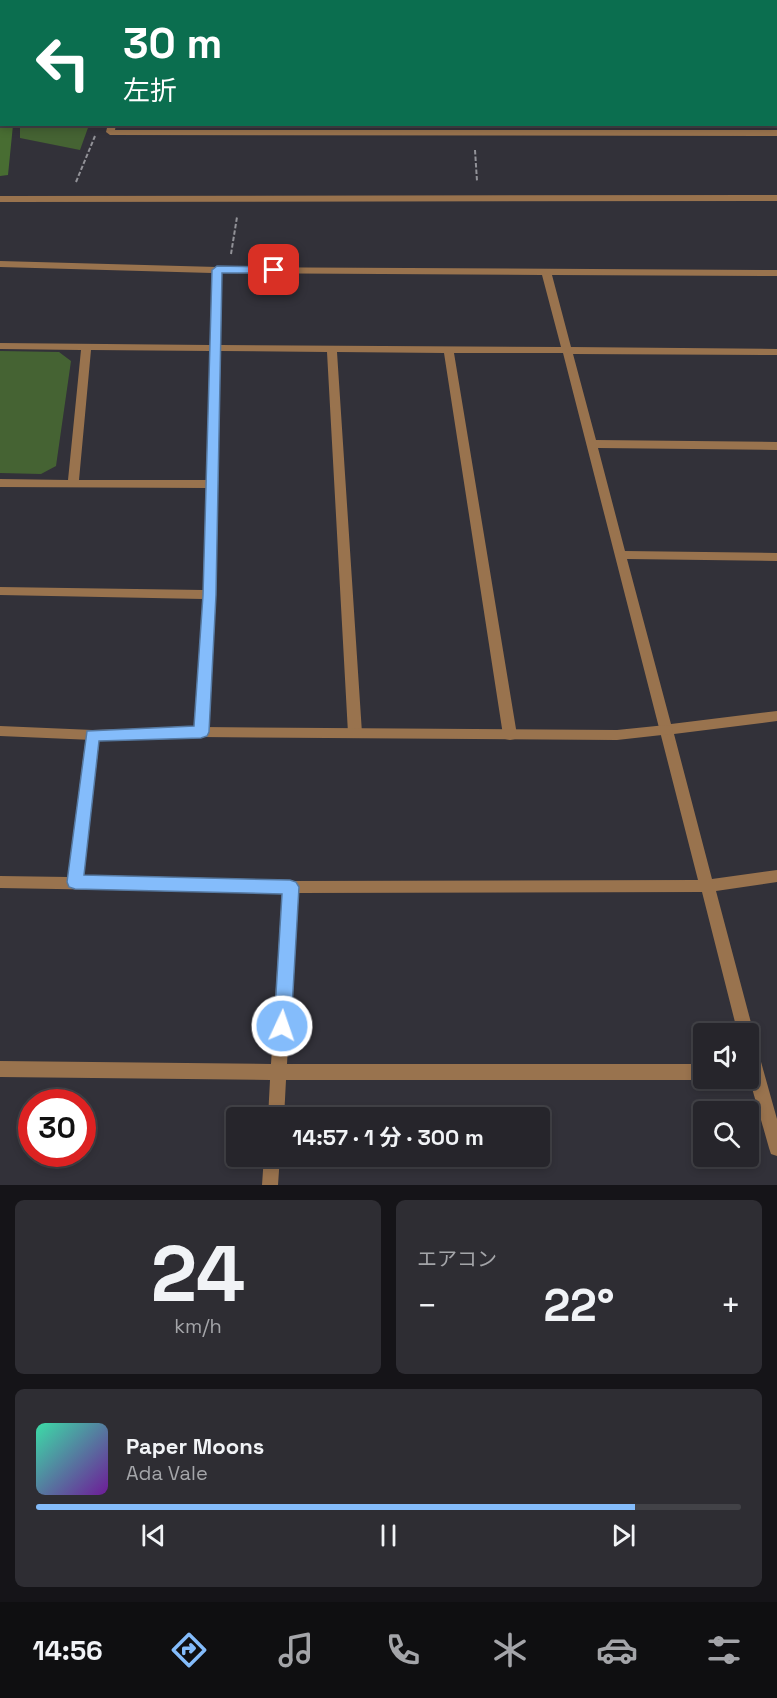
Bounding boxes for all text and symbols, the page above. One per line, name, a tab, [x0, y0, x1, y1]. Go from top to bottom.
text: 30 m	[123, 17, 222, 70]
icon: left	[24, 24, 102, 102]
text: 左折	[123, 73, 177, 108]
pin	[248, 244, 299, 295]
icon: arrive	[257, 253, 290, 286]
position arrow	[250, 994, 314, 1058]
map controls	[693, 1023, 759, 1167]
button: sound	[693, 1023, 759, 1089]
speed limit sign: 30	[18, 1089, 96, 1167]
button: search	[693, 1101, 759, 1167]
text: 14:57 · 1 分 · 300 m	[292, 1123, 484, 1151]
text: 24	[151, 1224, 245, 1324]
text: エアコン	[417, 1246, 497, 1272]
text: 22°	[543, 1277, 615, 1334]
text: −	[417, 1285, 437, 1327]
text: +	[721, 1285, 741, 1327]
text: km/h	[174, 1313, 222, 1339]
text: Paper Moons	[126, 1432, 264, 1460]
text: Ada Vale	[126, 1460, 208, 1486]
icon: previous	[137, 1519, 170, 1552]
icon: pause	[372, 1519, 405, 1552]
icon: next	[607, 1519, 640, 1552]
icon: directions	[168, 1629, 210, 1671]
icon: music	[275, 1629, 317, 1671]
icon: phone	[382, 1629, 424, 1671]
icon: climate	[489, 1629, 531, 1671]
icon: car	[596, 1629, 638, 1671]
icon: filters	[703, 1629, 745, 1671]
text: 14:56	[32, 1633, 103, 1668]

